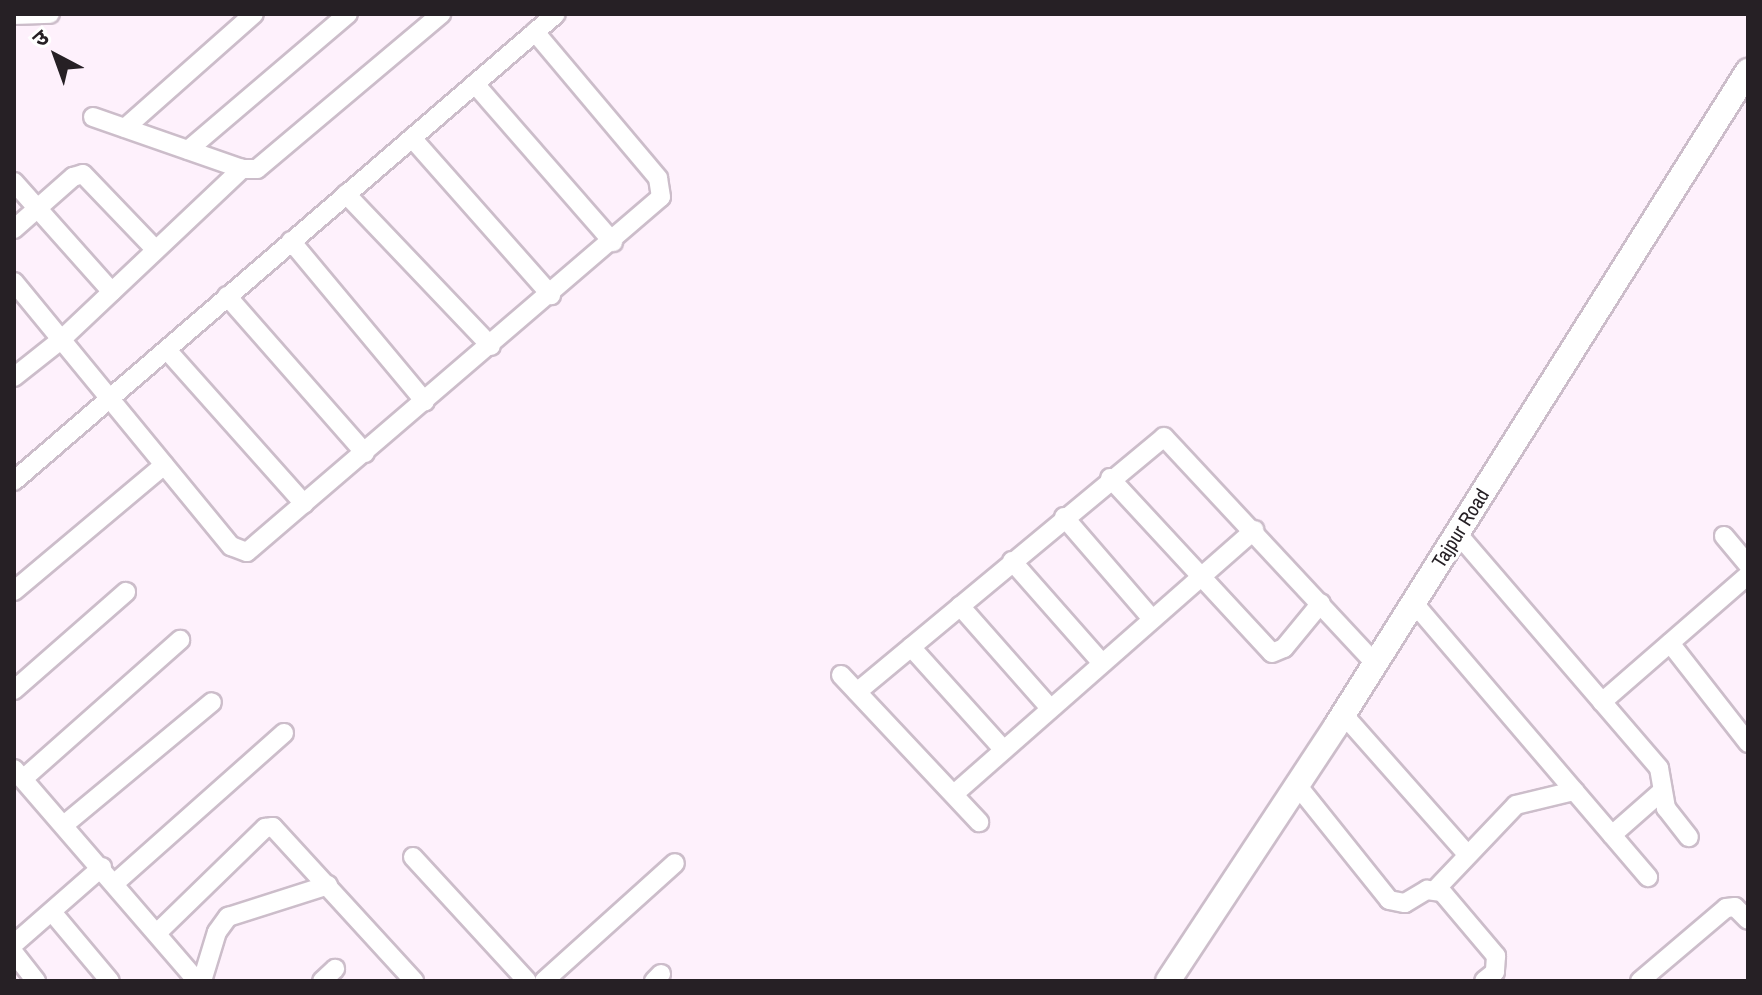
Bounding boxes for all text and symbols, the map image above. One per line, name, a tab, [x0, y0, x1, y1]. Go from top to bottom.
north arrow	[16, 16, 96, 96]
text: उ	[26, 22, 55, 53]
street label: Tajpur Road	[1426, 484, 1494, 572]

